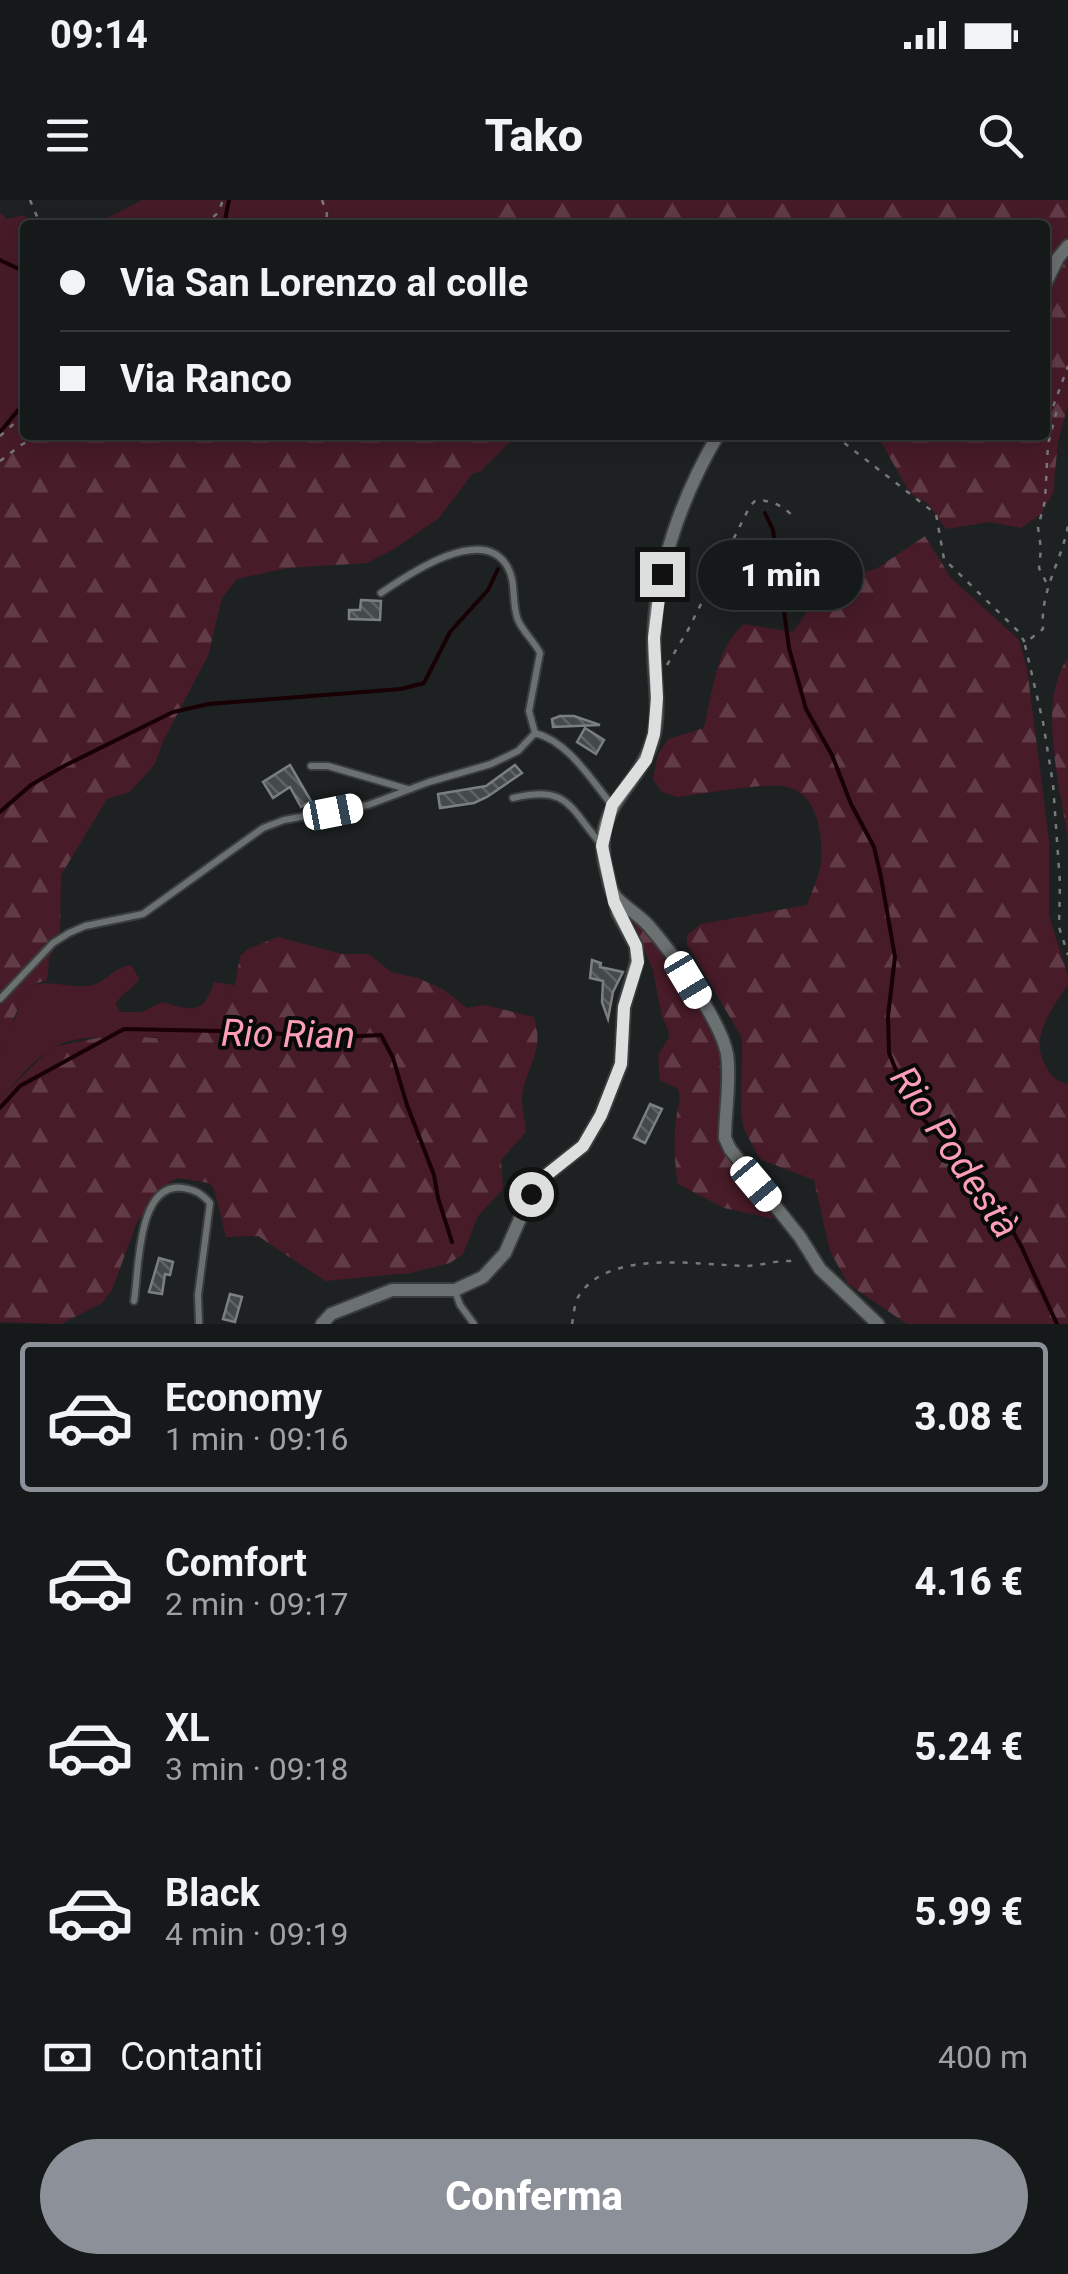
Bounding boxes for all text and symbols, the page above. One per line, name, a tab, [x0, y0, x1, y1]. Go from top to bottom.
text: 09:14	[50, 13, 148, 57]
icon: menu	[40, 108, 95, 163]
icon: search	[973, 108, 1028, 163]
text: Tako	[485, 109, 583, 162]
text: Via San Lorenzo al colle	[120, 261, 528, 305]
text: Via Ranco	[120, 357, 292, 401]
callout: 1 min	[697, 539, 862, 609]
route end	[640, 552, 685, 597]
text: 1 min	[740, 556, 821, 594]
car	[301, 792, 365, 832]
car	[660, 947, 716, 1013]
water label: Rio Rian	[221, 1011, 355, 1057]
water label: Rio Podestà	[882, 1058, 1028, 1246]
car	[725, 1151, 787, 1217]
route start	[509, 1172, 554, 1217]
icon: car	[45, 1372, 135, 1462]
text: Economy	[165, 1376, 322, 1420]
text: 3.08 €	[915, 1395, 1023, 1439]
text: 1 min · 09:16	[165, 1420, 348, 1458]
icon: car	[45, 1537, 135, 1627]
text: Comfort	[165, 1541, 307, 1585]
text: 4.16 €	[915, 1560, 1023, 1604]
text: 2 min · 09:17	[165, 1585, 348, 1623]
icon: car	[45, 1702, 135, 1792]
text: XL	[165, 1706, 210, 1750]
text: 5.24 €	[915, 1725, 1023, 1769]
text: 3 min · 09:18	[165, 1750, 348, 1788]
icon: car	[45, 1867, 135, 1957]
text: Black	[165, 1871, 260, 1915]
text: 5.99 €	[915, 1890, 1023, 1934]
text: 4 min · 09:19	[165, 1915, 348, 1953]
icon: cash	[40, 2030, 95, 2085]
text: Contanti	[120, 2035, 263, 2079]
text: 400 m	[938, 2038, 1028, 2076]
button: Conferma	[40, 2139, 1028, 2254]

